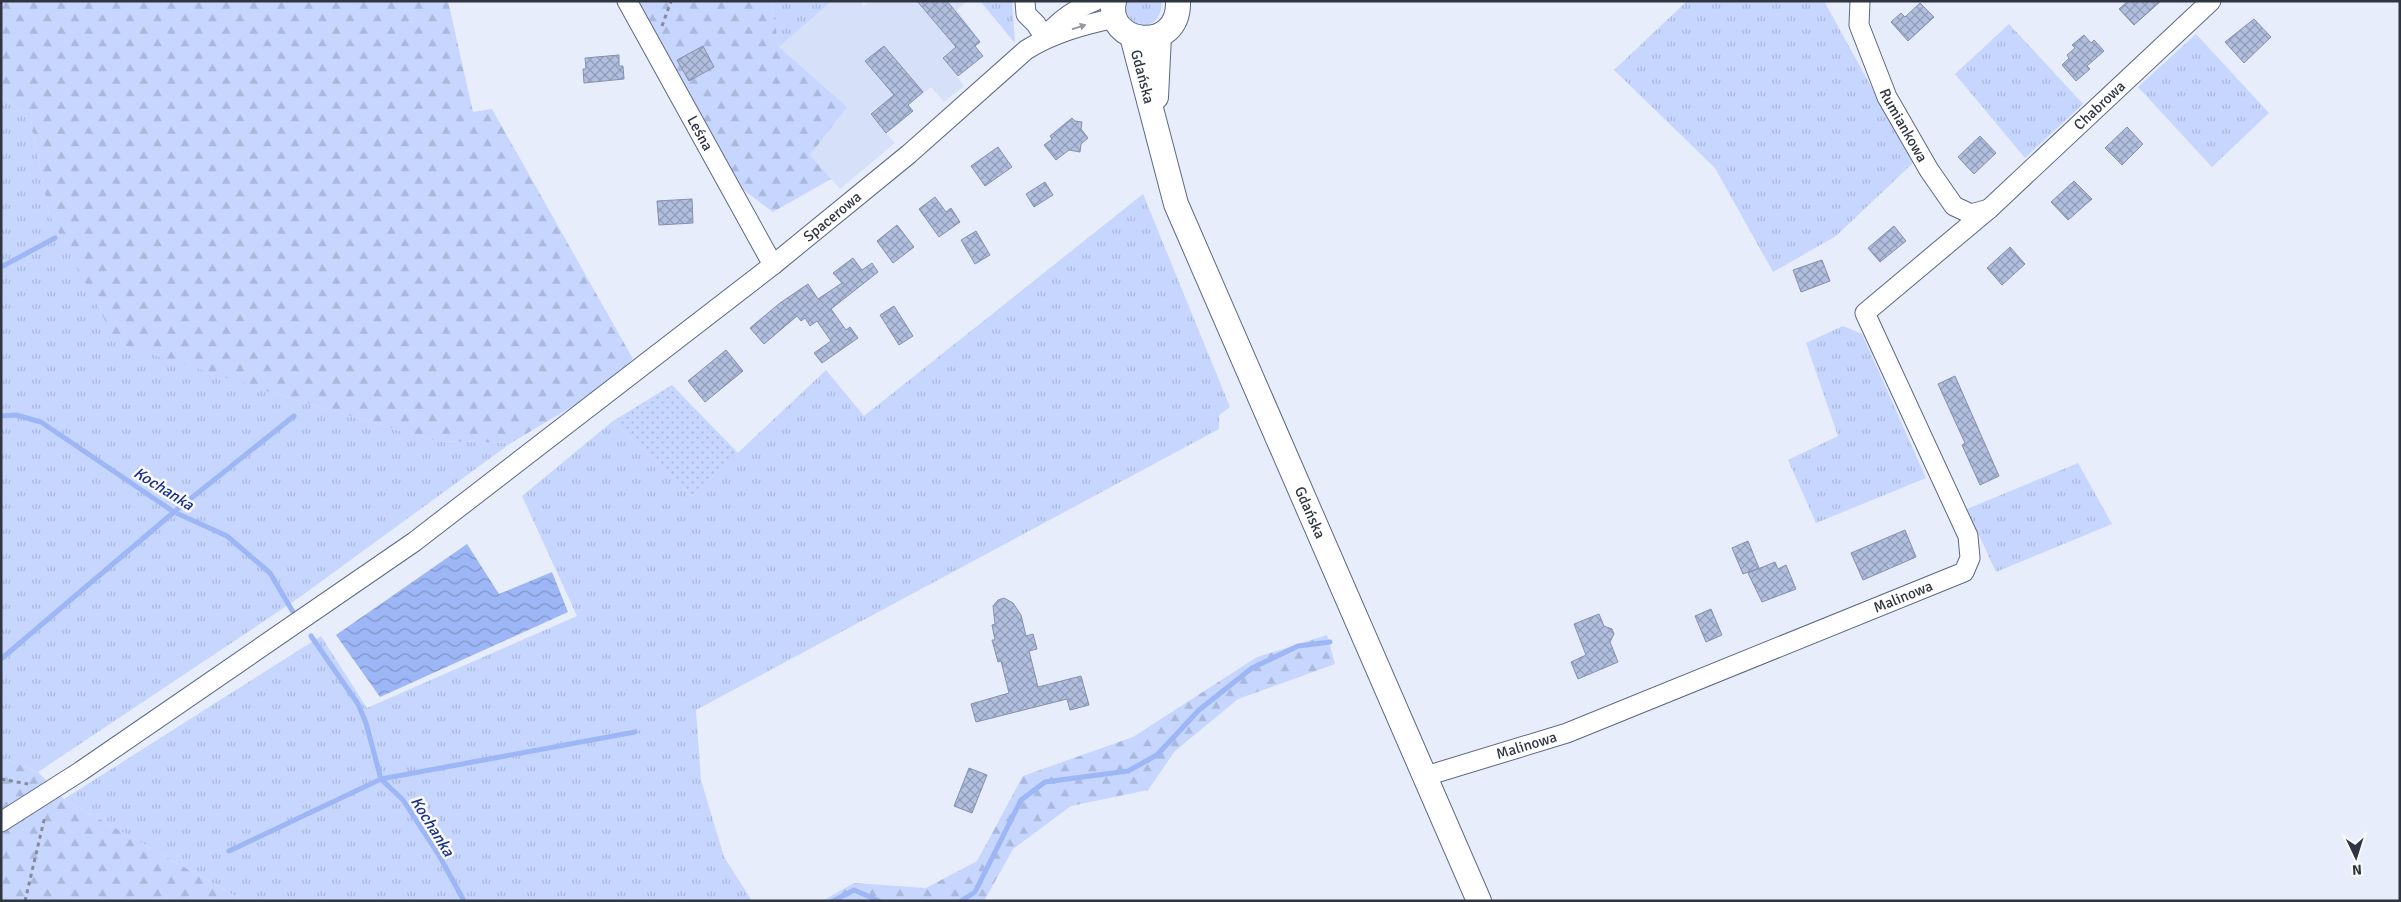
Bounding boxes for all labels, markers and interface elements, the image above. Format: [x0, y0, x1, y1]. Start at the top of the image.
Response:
one-way arrow [1072, 22, 1087, 30]
street label: Gdańska [1127, 48, 1158, 106]
street label: Chabrowa [2070, 77, 2129, 134]
street label: Rumiankowa [1876, 86, 1932, 165]
street label: Leśna [683, 112, 717, 154]
street label: Spacerowa [800, 188, 865, 246]
water label: Kochanka [130, 463, 198, 516]
street label: Gdańska [1291, 484, 1329, 541]
street label: Malinowa [1871, 577, 1935, 617]
street label: Malinowa [1494, 728, 1559, 763]
water label: Kochanka [406, 793, 459, 861]
north arrow [2331, 832, 2381, 882]
text: N [2351, 861, 2362, 878]

